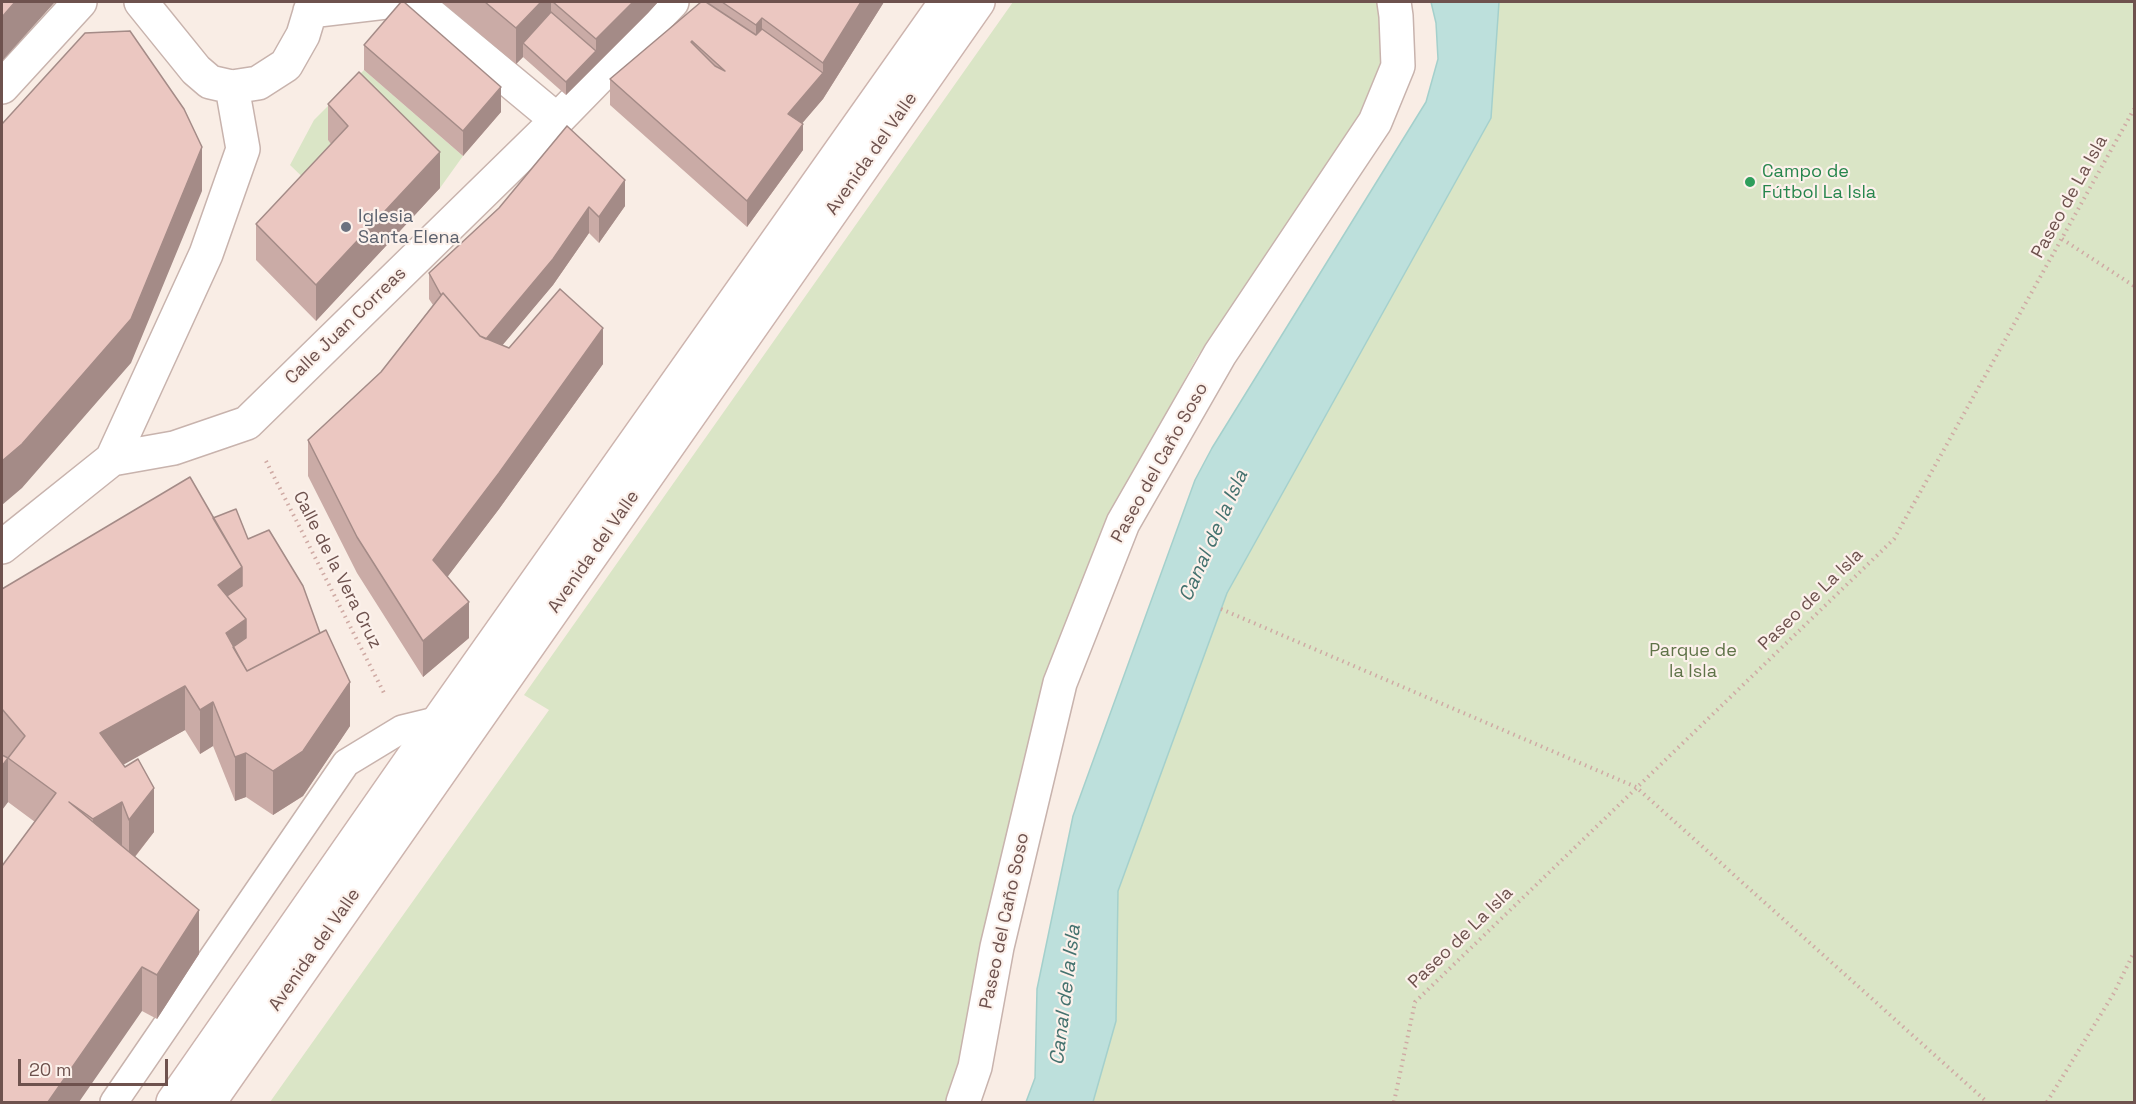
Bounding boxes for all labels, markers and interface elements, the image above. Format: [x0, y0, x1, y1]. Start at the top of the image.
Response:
street label: Avenida del Valle [822, 89, 922, 219]
street label: Paseo de La Isla [2027, 132, 2113, 262]
place label: Campo de Fútbol La Isla [1762, 161, 1876, 204]
marker: Campo de Fútbol La Isla [1743, 175, 1757, 189]
place label: Iglesia Santa Elena [358, 206, 460, 248]
marker: Iglesia Santa Elena [339, 220, 353, 234]
street label: Calle Juan Correas [281, 263, 411, 389]
street label: Paseo del Caño Soso [1107, 379, 1213, 547]
water label: Canal de la Isla [1174, 467, 1254, 605]
street label: Avenida del Valle [544, 487, 644, 617]
street label: Calle de la Vera Cruz [288, 488, 386, 652]
street label: Paseo de La Isla [1754, 545, 1868, 655]
park label: Parque de la Isla [1649, 640, 1737, 682]
street label: Paseo del Caño Soso [976, 831, 1034, 1011]
street label: Paseo de La Isla [1404, 883, 1518, 993]
street label: Avenida del Valle [265, 885, 365, 1015]
water label: Canal de la Isla [1045, 923, 1087, 1067]
scale bar [21, 1047, 171, 1085]
text: 20 m [29, 1058, 72, 1081]

